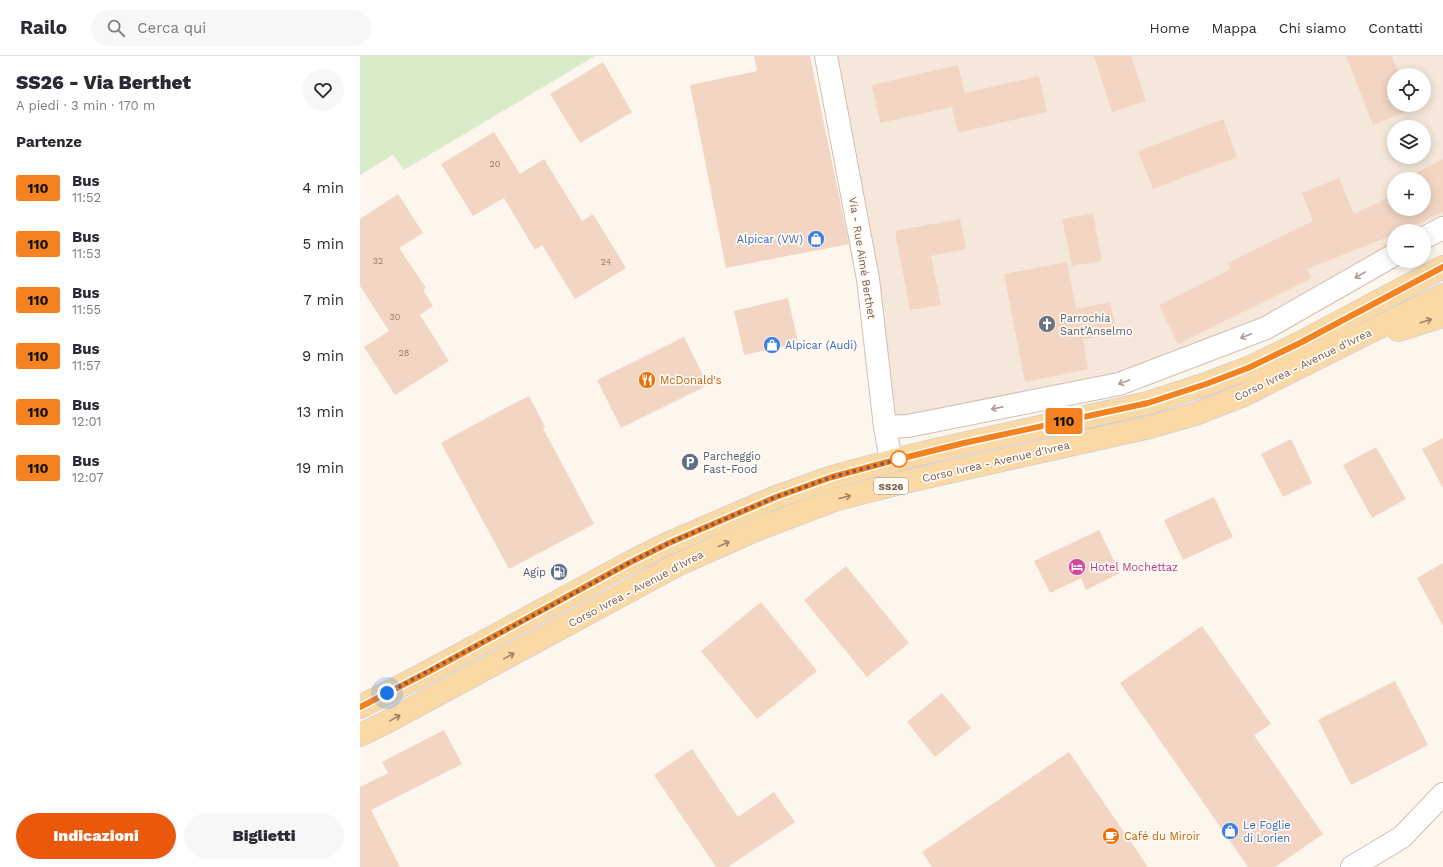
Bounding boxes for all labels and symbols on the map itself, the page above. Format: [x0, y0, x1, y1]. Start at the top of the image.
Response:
house number: 20 [490, 159, 501, 169]
street label: Via - Rue Aimé Berthet [846, 196, 878, 320]
shop icon: Alpicar (VW) [806, 229, 826, 249]
place label: Alpicar (VW) [737, 233, 803, 246]
house number: 32 [373, 256, 383, 266]
house number: 24 [601, 257, 612, 267]
one-way arrow [1354, 271, 1366, 279]
house number: 30 [390, 312, 401, 322]
place label: Parrochia Sant’Anselmo [1060, 312, 1133, 338]
church icon: Parrochia Sant’Anselmo [1037, 314, 1057, 334]
one-way arrow [1419, 317, 1432, 324]
street label: Corso Ivrea - Avenue d'Ivrea [1232, 326, 1374, 404]
one-way arrow [1240, 332, 1252, 340]
shop icon: Alpicar (Audi) [762, 335, 782, 355]
place label: Alpicar (Audi) [785, 339, 857, 352]
house number: 28 [399, 348, 409, 358]
restaurant icon: McDonald's [637, 370, 657, 390]
place label: McDonald's [660, 374, 722, 387]
one-way arrow [1118, 379, 1131, 386]
one-way arrow [991, 404, 1004, 412]
line badge: 110 [1041, 408, 1087, 434]
street label: Corso Ivrea - Avenue d'Ivrea [921, 439, 1071, 485]
place label: Parcheggio Fast-Food [703, 450, 761, 476]
unlabelled marker [890, 450, 908, 468]
parking icon: Parcheggio Fast-Food [680, 452, 700, 472]
road number: SS26 [874, 478, 908, 494]
one-way arrow [838, 493, 851, 500]
one-way arrow [717, 540, 729, 547]
street label: Corso Ivrea - Avenue d'Ivrea [566, 548, 706, 630]
hotel icon: Hotel Mochettaz [1067, 557, 1087, 577]
place label: Hotel Mochettaz [1090, 561, 1178, 574]
fuel station icon: Agip [549, 562, 569, 582]
place label: Agip [523, 566, 546, 579]
one-way arrow [503, 651, 515, 659]
your location [377, 683, 397, 703]
one-way arrow [389, 713, 401, 721]
place label: Le Foglie di Lorien [1243, 819, 1291, 845]
shop icon: Le Foglie di Lorien [1220, 821, 1240, 841]
cafe icon: Café du Miroir [1101, 826, 1121, 846]
place label: Café du Miroir [1124, 830, 1201, 843]

